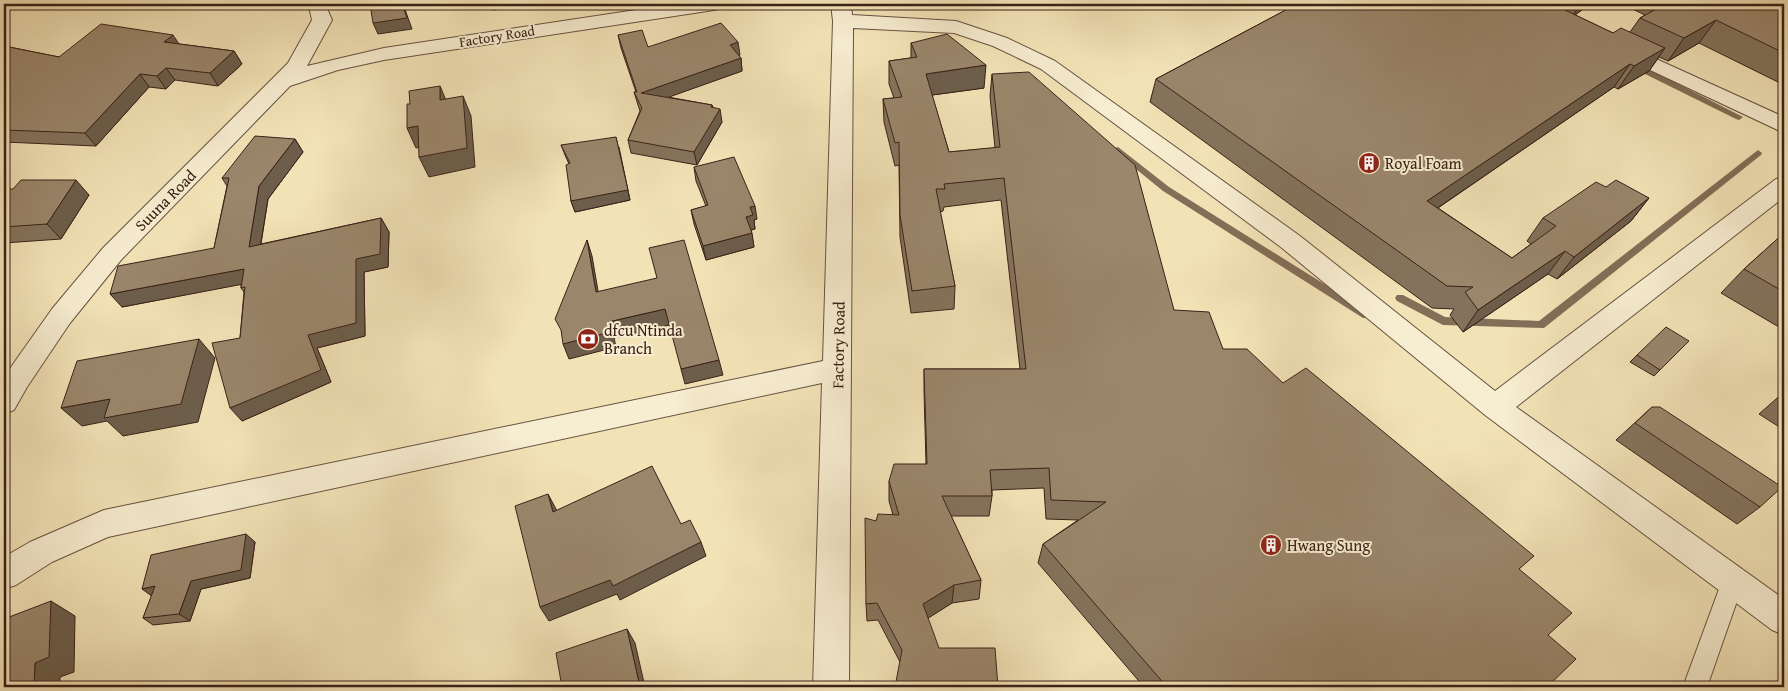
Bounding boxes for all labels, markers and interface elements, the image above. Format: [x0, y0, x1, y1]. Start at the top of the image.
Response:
street label: Factory Road [458, 20, 537, 52]
building icon: Royal Foam [1357, 151, 1381, 175]
place label: Royal Foam [1385, 151, 1462, 175]
street label: Suuna Road [129, 163, 202, 236]
street label: Factory Road [825, 301, 851, 389]
place label: dfcu Ntinda Branch [604, 318, 683, 360]
bank icon: dfcu Ntinda Branch [576, 327, 600, 351]
building icon: Hwang Sung [1259, 533, 1283, 557]
place label: Hwang Sung [1287, 533, 1370, 557]

